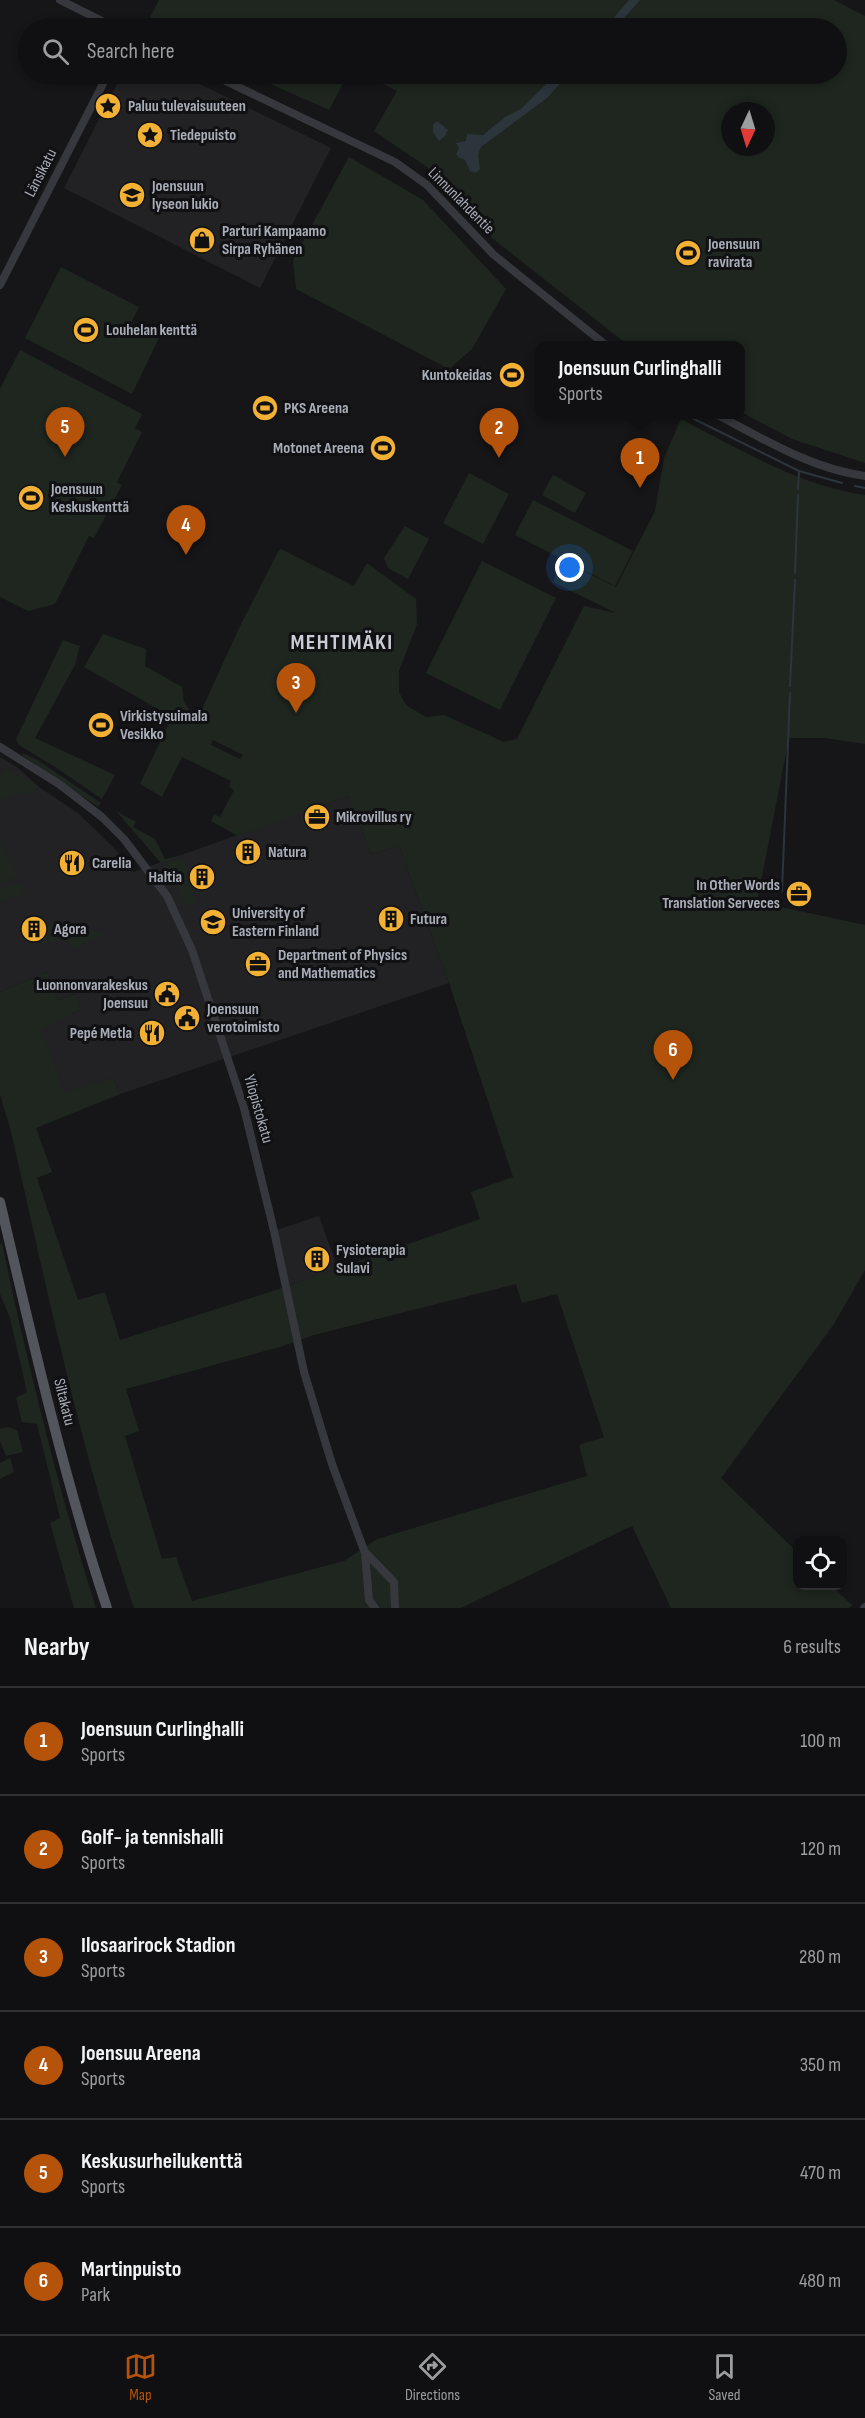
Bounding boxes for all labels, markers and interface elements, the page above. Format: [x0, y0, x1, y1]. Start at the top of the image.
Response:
search box [18, 18, 847, 84]
icon: search [39, 35, 72, 68]
text: Search here [87, 38, 174, 65]
place icon: Paluu tulevaisuuteen [93, 91, 123, 121]
place label: Paluu tulevaisuuteen [128, 97, 246, 116]
north arrow [721, 102, 775, 156]
place icon: Tiedepuisto [135, 120, 165, 150]
place label: Tiedepuisto [170, 126, 236, 145]
street label: Länsikatu [21, 146, 61, 200]
street label: Linnunlahdentie [424, 164, 498, 238]
place label: Joensuun lyseon lukio [151, 177, 219, 214]
school or university icon: Joensuun lyseon lukio [117, 180, 147, 210]
place label: Parturi Kampaamo Sirpa Ryhänen [222, 222, 326, 259]
shop icon: Parturi Kampaamo Sirpa Ryhänen [187, 225, 217, 255]
place label: Joensuun ravirata [707, 235, 760, 272]
sports icon: Joensuun ravirata [673, 238, 703, 268]
sports icon: Louhelan kenttä [71, 315, 101, 345]
place label: Louhelan kenttä [106, 321, 197, 340]
popup [535, 341, 745, 419]
text: Joensuun Curlinghalli [559, 355, 721, 382]
sports icon: Kuntokeidas [497, 360, 527, 390]
place label: Kuntokeidas [422, 366, 492, 385]
text: Sports [559, 382, 603, 406]
sports icon: PKS Areena [250, 393, 280, 423]
place label: PKS Areena [284, 399, 349, 418]
pin: 5 [46, 408, 84, 457]
pin: 2 [480, 408, 518, 458]
sports icon: Motonet Areena [368, 433, 398, 463]
pin: 1 [620, 438, 660, 488]
place label: Motonet Areena [273, 439, 364, 458]
place label: Joensuun Keskuskenttä [50, 480, 129, 517]
sports icon: Joensuun Keskuskenttä [16, 483, 46, 513]
pin: 4 [166, 506, 206, 555]
your location [555, 553, 584, 582]
district label: MEHTIMÄKI [290, 629, 394, 656]
pin: 3 [276, 664, 316, 713]
place label: Virkistysuimala Vesikko [120, 707, 208, 744]
sports icon: Virkistysuimala Vesikko [86, 710, 116, 740]
office icon: Mikrovillus ry [302, 802, 332, 832]
place label: Mikrovillus ry [336, 808, 412, 827]
building icon: Natura [233, 837, 263, 867]
place label: Natura [268, 843, 307, 862]
restaurant icon: Carelia [57, 848, 87, 878]
place label: Carelia [92, 854, 131, 873]
building icon: Haltia [187, 862, 217, 892]
place label: Haltia [149, 868, 182, 887]
place label: In Other Words Translation Serveces [662, 876, 780, 913]
office icon: In Other Words Translation Serveces [784, 879, 814, 909]
place label: University of Eastern Finland [232, 904, 319, 941]
building icon: Futura [376, 904, 406, 934]
school or university icon: University of Eastern Finland [198, 907, 228, 937]
place label: Futura [410, 910, 447, 929]
building icon: Agora [19, 914, 49, 944]
place label: Agora [53, 920, 87, 939]
place label: Department of Physics and Mathematics [278, 946, 407, 983]
office icon: Department of Physics and Mathematics [243, 949, 273, 979]
place label: Luonnonvarakeskus Joensuu [36, 976, 148, 1013]
public building icon: Luonnonvarakeskus Joensuu [152, 979, 182, 1009]
place label: Joensuun verotoimisto [206, 1000, 280, 1037]
public building icon: Joensuun verotoimisto [172, 1003, 202, 1033]
restaurant icon: Pepé Metla [137, 1018, 167, 1048]
place label: Pepé Metla [70, 1024, 132, 1043]
pin: 6 [654, 1030, 692, 1080]
street label: Yliopistokatu [239, 1073, 277, 1145]
place label: Fysioterapia Sulavi [336, 1241, 405, 1278]
building icon: Fysioterapia Sulavi [302, 1244, 332, 1274]
street label: Siltakatu [49, 1377, 79, 1427]
map controls [793, 1536, 847, 1590]
button: locate [793, 1536, 847, 1590]
text: Nearby [24, 1632, 90, 1663]
text: 6 results [783, 1635, 841, 1659]
text: Joensuun Curlinghalli [81, 1716, 244, 1743]
text: 1 [40, 1729, 47, 1753]
text: 100 m [800, 1729, 841, 1753]
text: Sports [81, 1743, 125, 1767]
text: Golf- ja tennishalli [81, 1824, 224, 1851]
text: 2 [39, 1837, 48, 1861]
text: 120 m [801, 1837, 841, 1861]
text: Sports [81, 1851, 125, 1875]
text: Ilosaarirock Stadion [81, 1932, 235, 1959]
text: 3 [39, 1945, 48, 1969]
text: 280 m [799, 1945, 841, 1969]
text: Sports [81, 1959, 125, 1983]
text: Joensuu Areena [81, 2040, 201, 2067]
text: 4 [39, 2053, 48, 2077]
text: 350 m [800, 2053, 841, 2077]
text: Sports [81, 2067, 125, 2091]
text: Keskusurheilukenttä [81, 2148, 242, 2175]
text: 5 [39, 2161, 48, 2185]
text: 470 m [800, 2161, 841, 2185]
text: Sports [81, 2175, 125, 2199]
text: Martinpuisto [81, 2256, 181, 2283]
text: 6 [39, 2269, 48, 2293]
text: 480 m [799, 2269, 841, 2293]
text: Park [81, 2283, 110, 2307]
tab: Map [124, 2350, 157, 2405]
tab: Directions [405, 2350, 460, 2405]
tab: Saved [708, 2350, 741, 2405]

